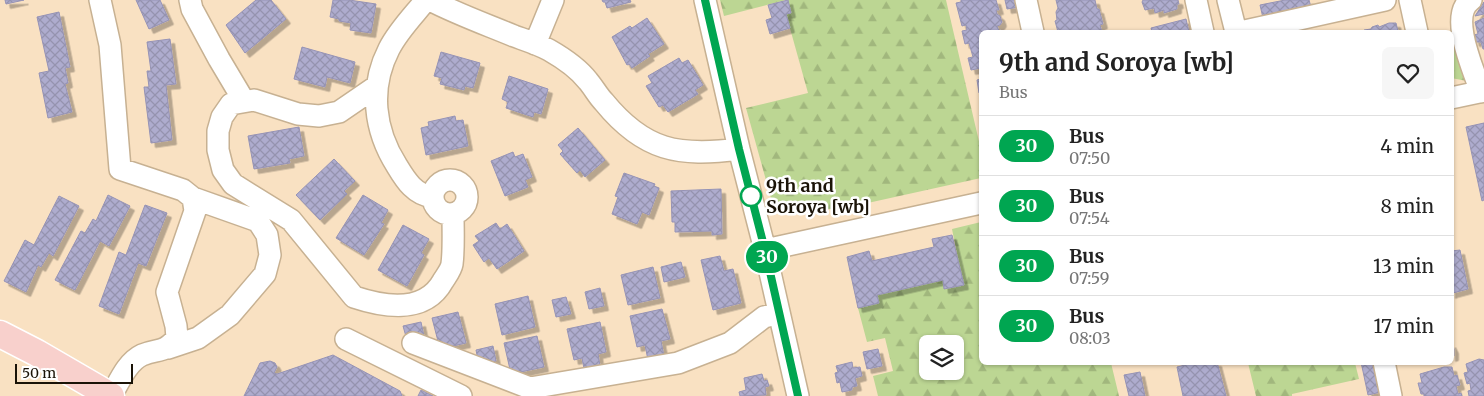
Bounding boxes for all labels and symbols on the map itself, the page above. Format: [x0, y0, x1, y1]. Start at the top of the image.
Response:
place label: 9th and Soroya [wb] [766, 174, 870, 218]
marker: 9th and Soroya [wb] [740, 185, 762, 207]
line badge: 30 [744, 241, 790, 273]
scale bar [15, 361, 132, 384]

